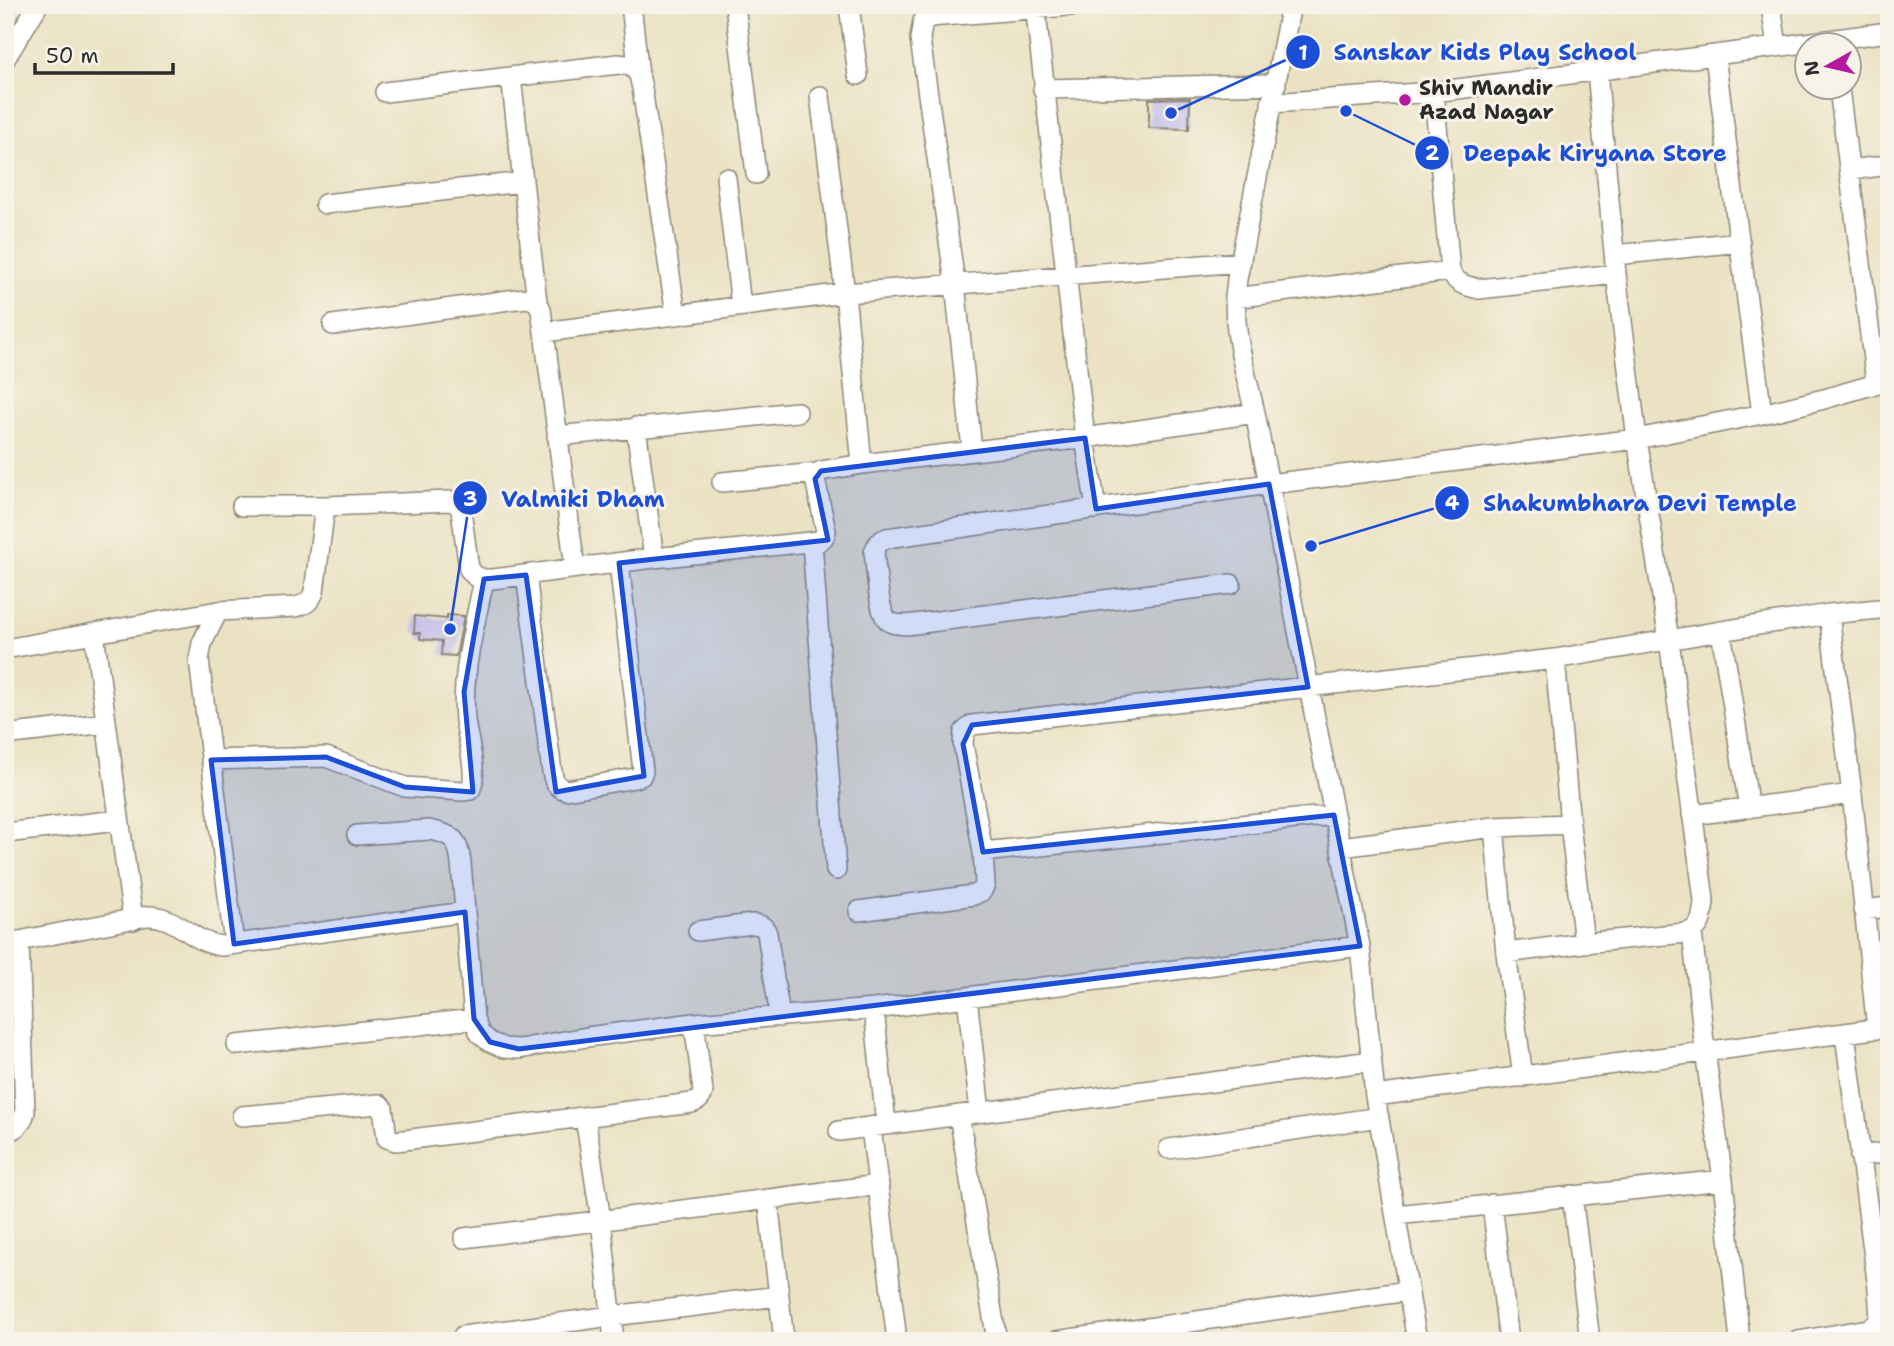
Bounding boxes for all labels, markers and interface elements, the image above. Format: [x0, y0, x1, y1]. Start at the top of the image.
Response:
callout: Sanskar Kids Play School [1285, 30, 1651, 74]
scale bar [35, 32, 173, 76]
north arrow [1792, 32, 1862, 102]
text: Sanskar Kids Play School [1334, 37, 1636, 67]
text: 1 [1298, 39, 1308, 67]
text: 50 m [46, 42, 99, 70]
text: N [1798, 59, 1825, 77]
place label: Shiv Mandir Azad Nagar [1419, 74, 1554, 126]
marker: Shiv Mandir Azad Nagar [1397, 92, 1413, 108]
callout: Deepak Kiryana Store [1415, 131, 1741, 175]
text: Deepak Kiryana Store [1463, 138, 1727, 168]
text: 2 [1425, 139, 1440, 167]
callout: Valmiki Dham [452, 476, 679, 520]
callout: Shakumbhara Devi Temple [1435, 481, 1811, 525]
text: Valmiki Dham [501, 484, 665, 514]
text: 3 [463, 485, 477, 513]
text: Shakumbhara Devi Temple [1483, 488, 1797, 518]
text: 4 [1445, 489, 1460, 517]

